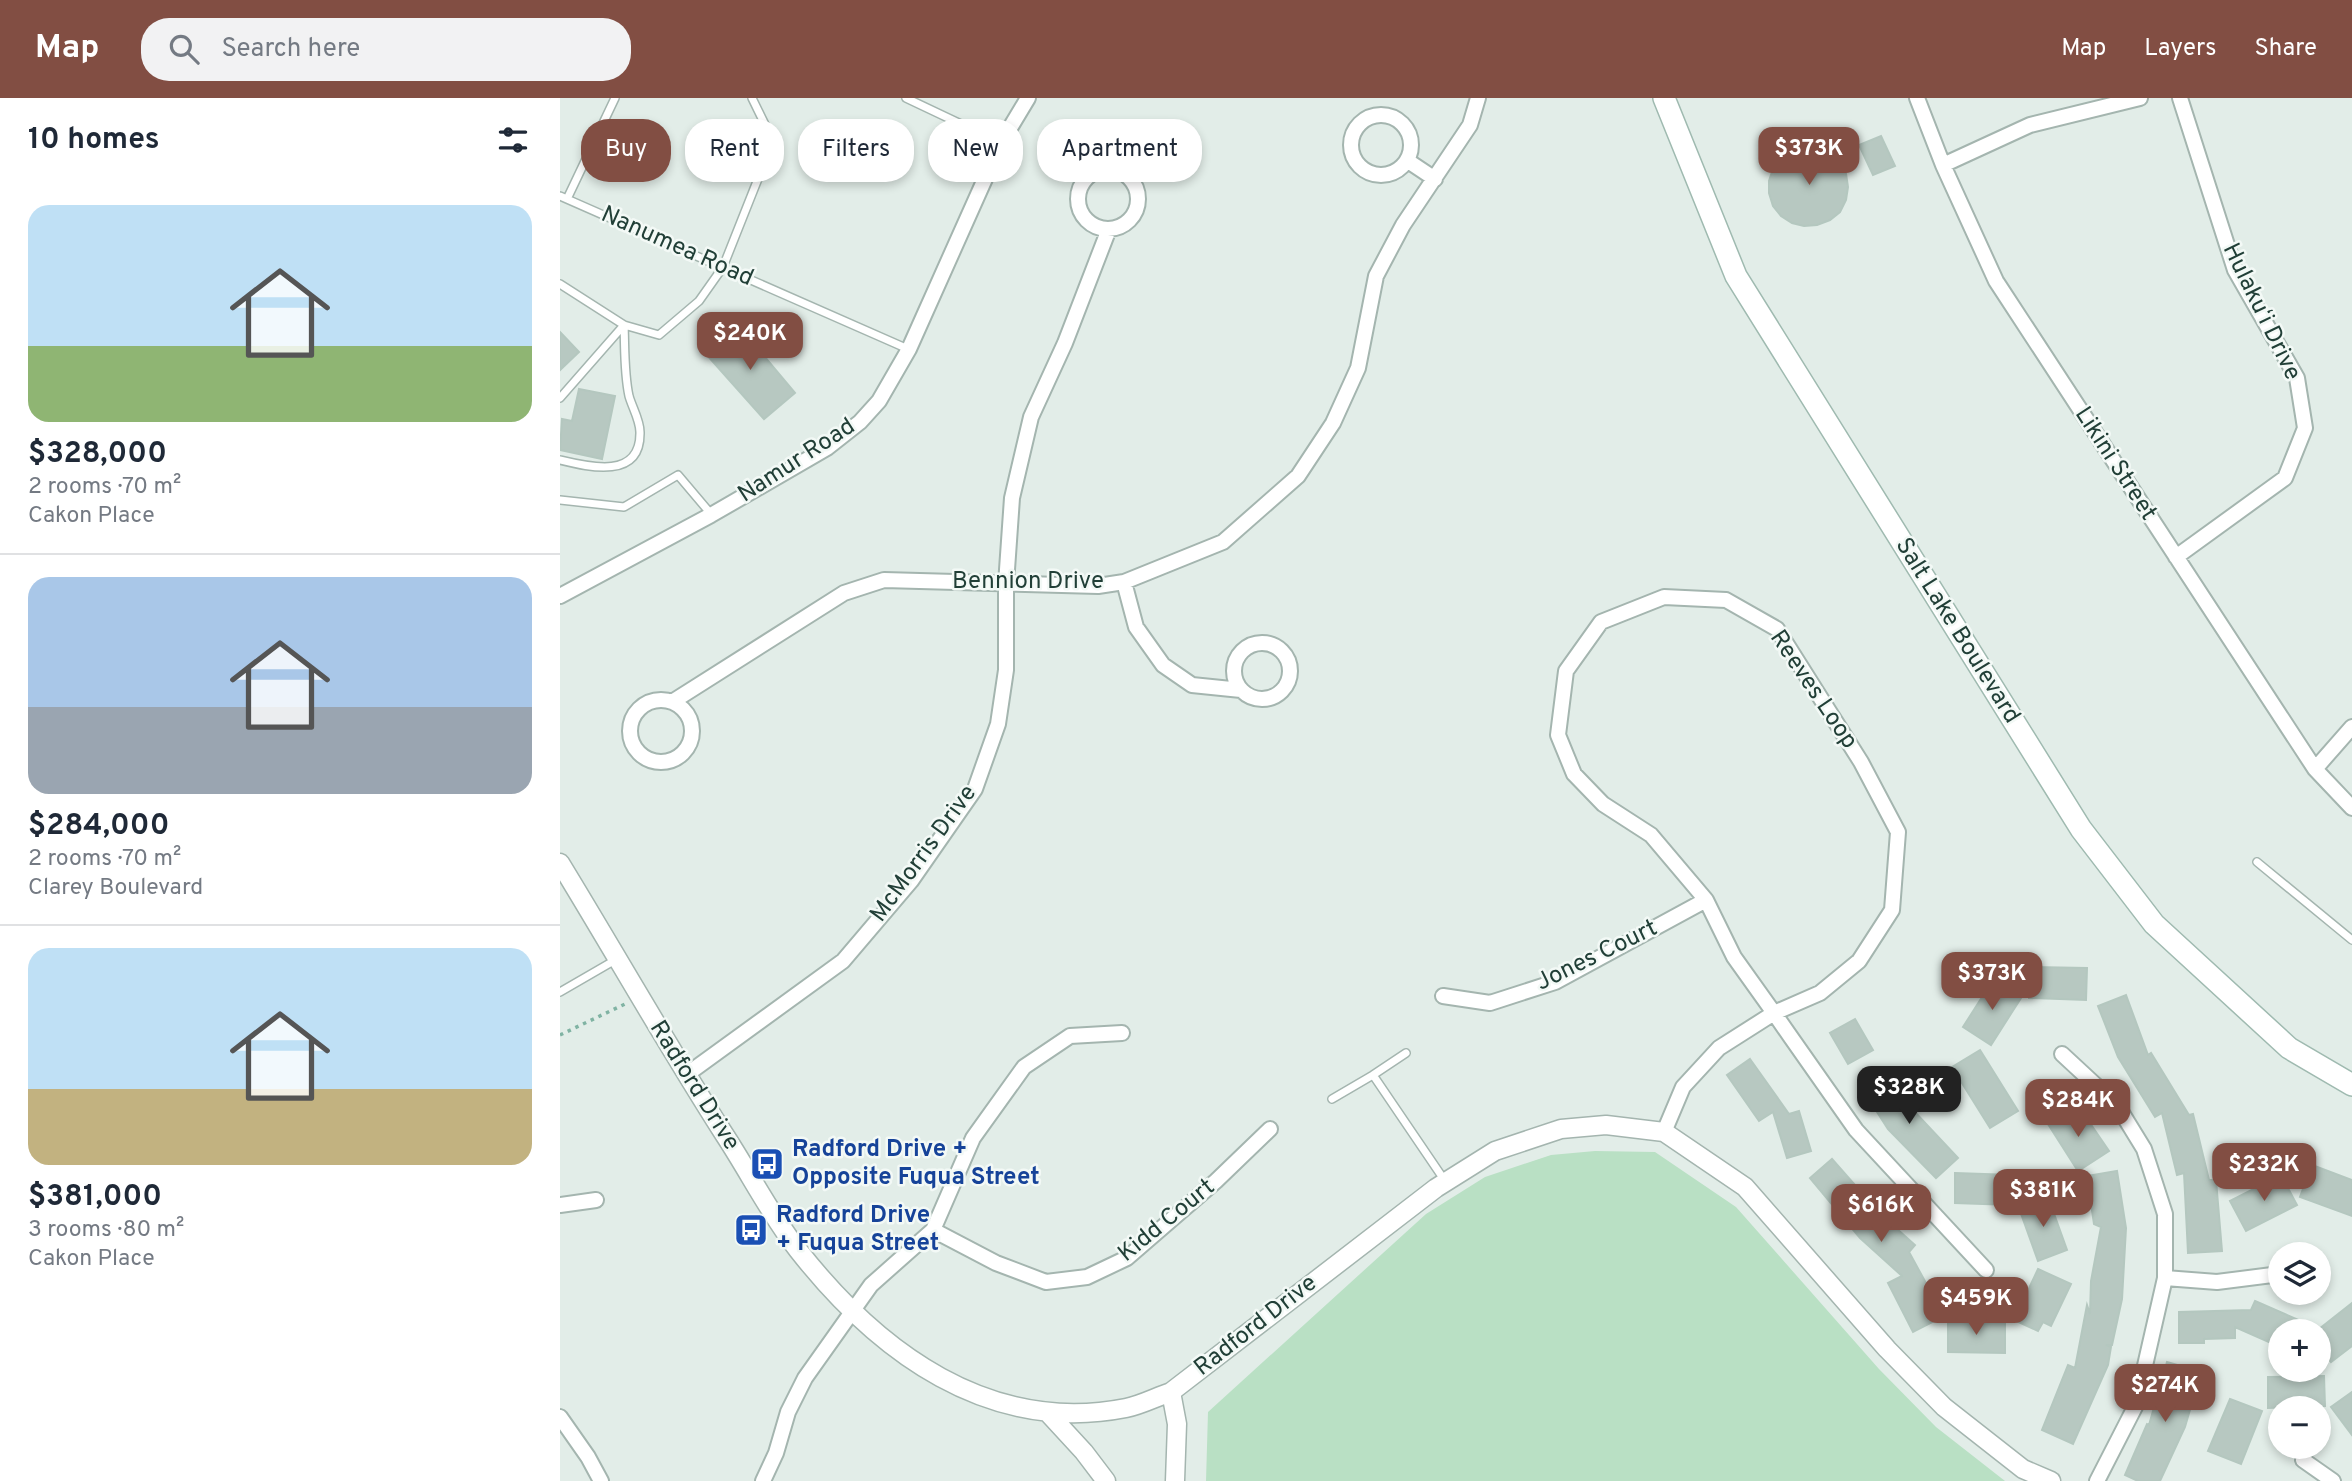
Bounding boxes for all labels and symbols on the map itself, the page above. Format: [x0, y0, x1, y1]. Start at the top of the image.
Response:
pin: $373K [1760, 127, 1858, 187]
street label: Nanumea Road [596, 200, 758, 294]
street label: Hulakuʻi Drive [2215, 238, 2307, 386]
pin: $240K [701, 313, 799, 372]
street label: Likini Street [2067, 401, 2163, 527]
street label: Namur Road [733, 412, 861, 510]
street label: Salt Lake Boulevard [1888, 533, 2026, 729]
street label: Bennion Drive [952, 567, 1104, 597]
street label: Reeves Loop [1762, 625, 1864, 755]
street label: McMorris Drive [864, 780, 984, 928]
street label: Jones Court [1531, 914, 1663, 998]
pin: $373K [1943, 953, 2041, 1012]
street label: Radford Drive [642, 1015, 746, 1157]
pin: $328K [1860, 1066, 1958, 1126]
pin: $284K [2029, 1080, 2127, 1139]
place label: Radford Drive + Opposite Fuqua Street [792, 1135, 1040, 1193]
pin: $232K [2215, 1144, 2313, 1203]
bus stop icon: Radford Drive + Opposite Fuqua Street [748, 1145, 786, 1183]
pin: $381K [1994, 1170, 2092, 1229]
street label: Kidd Court [1112, 1173, 1222, 1269]
pin: $616K [1832, 1184, 1930, 1244]
place label: Radford Drive + Fuqua Street [776, 1201, 939, 1259]
bus stop icon: Radford Drive + Fuqua Street [732, 1211, 770, 1249]
street label: Radford Drive [1189, 1269, 1323, 1383]
pin: $459K [1927, 1278, 2025, 1337]
pin: $274K [2116, 1364, 2214, 1424]

